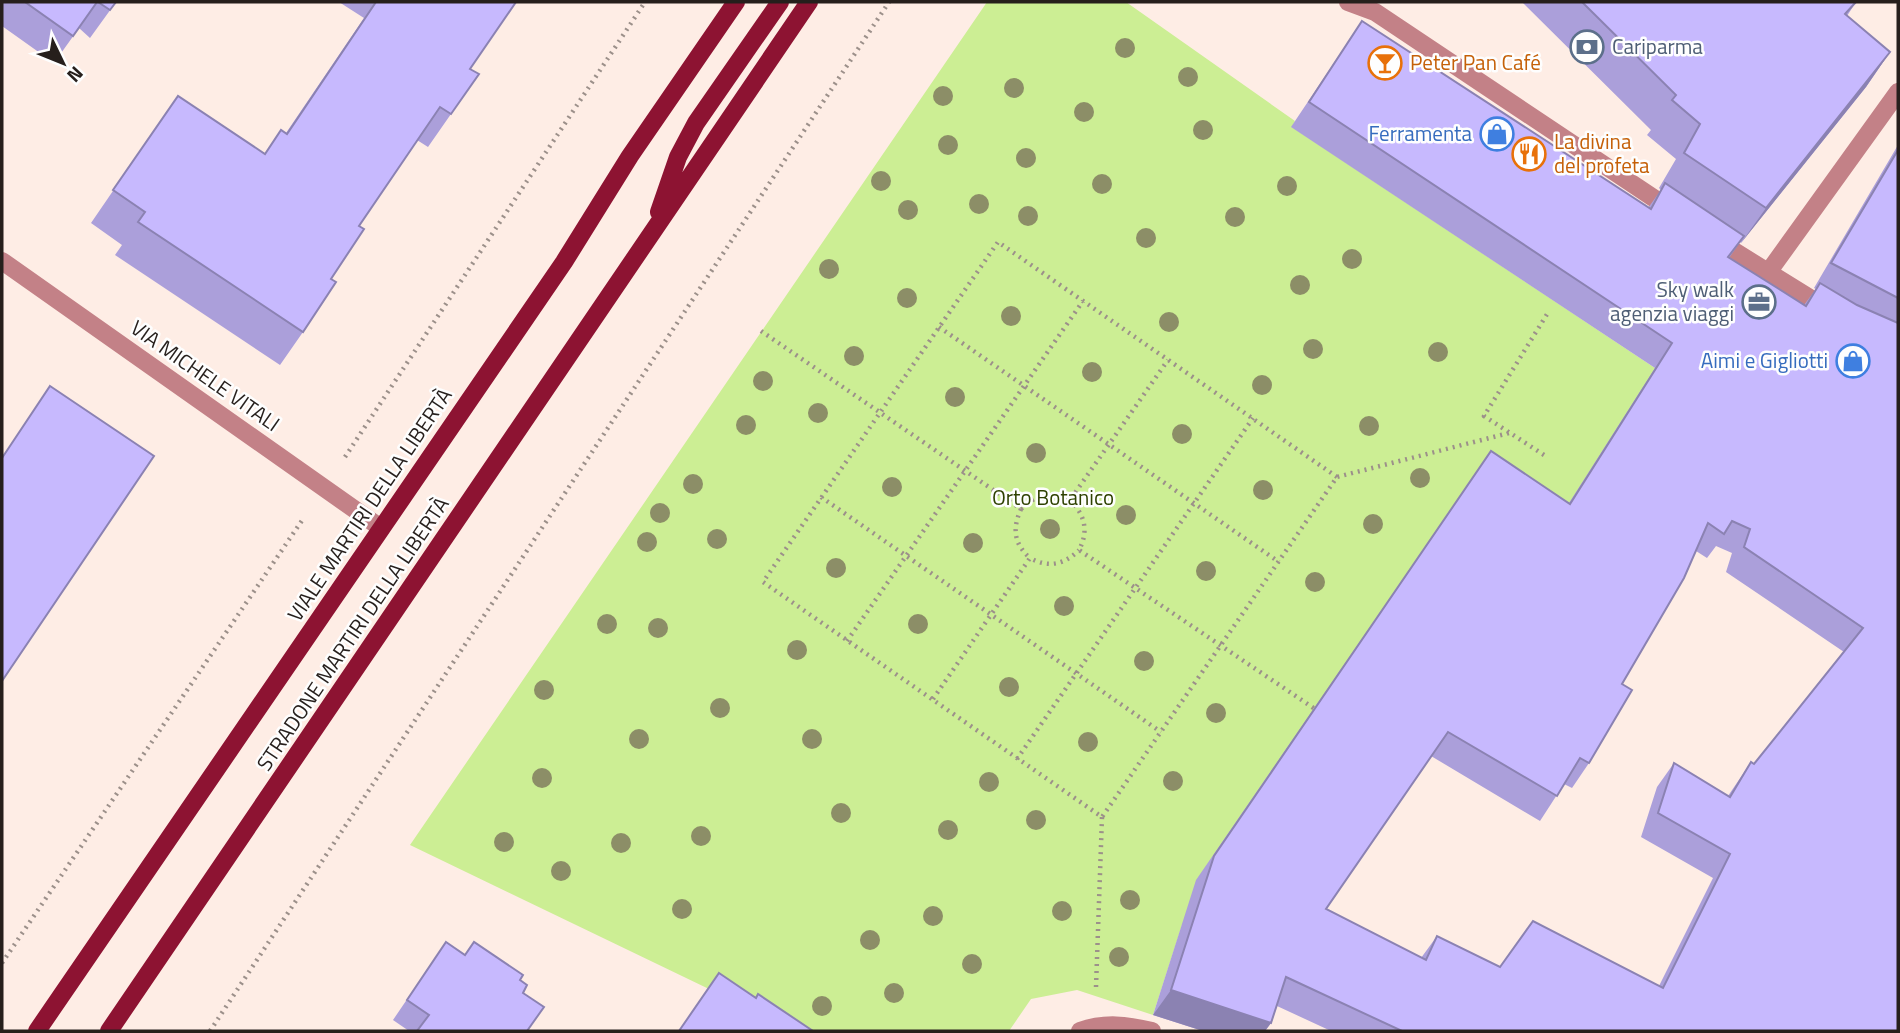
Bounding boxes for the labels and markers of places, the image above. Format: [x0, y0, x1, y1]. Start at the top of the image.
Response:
bank icon: Cariparma [1568, 28, 1606, 66]
place label: Cariparma [1612, 30, 1703, 62]
bar icon: Peter Pan Café [1366, 44, 1404, 82]
place label: Peter Pan Café [1410, 46, 1541, 78]
shop icon: Ferramenta [1478, 115, 1516, 153]
place label: Ferramenta [1368, 117, 1472, 149]
place label: La divina del profeta [1554, 125, 1650, 181]
restaurant icon: La divina del profeta [1510, 135, 1548, 173]
place label: Sky walk agenzia viaggi [1610, 273, 1734, 329]
office icon: Sky walk agenzia viaggi [1740, 283, 1778, 321]
shop icon: Aimi e Gigliotti [1834, 342, 1872, 380]
place label: Aimi e Gigliotti [1701, 344, 1828, 376]

